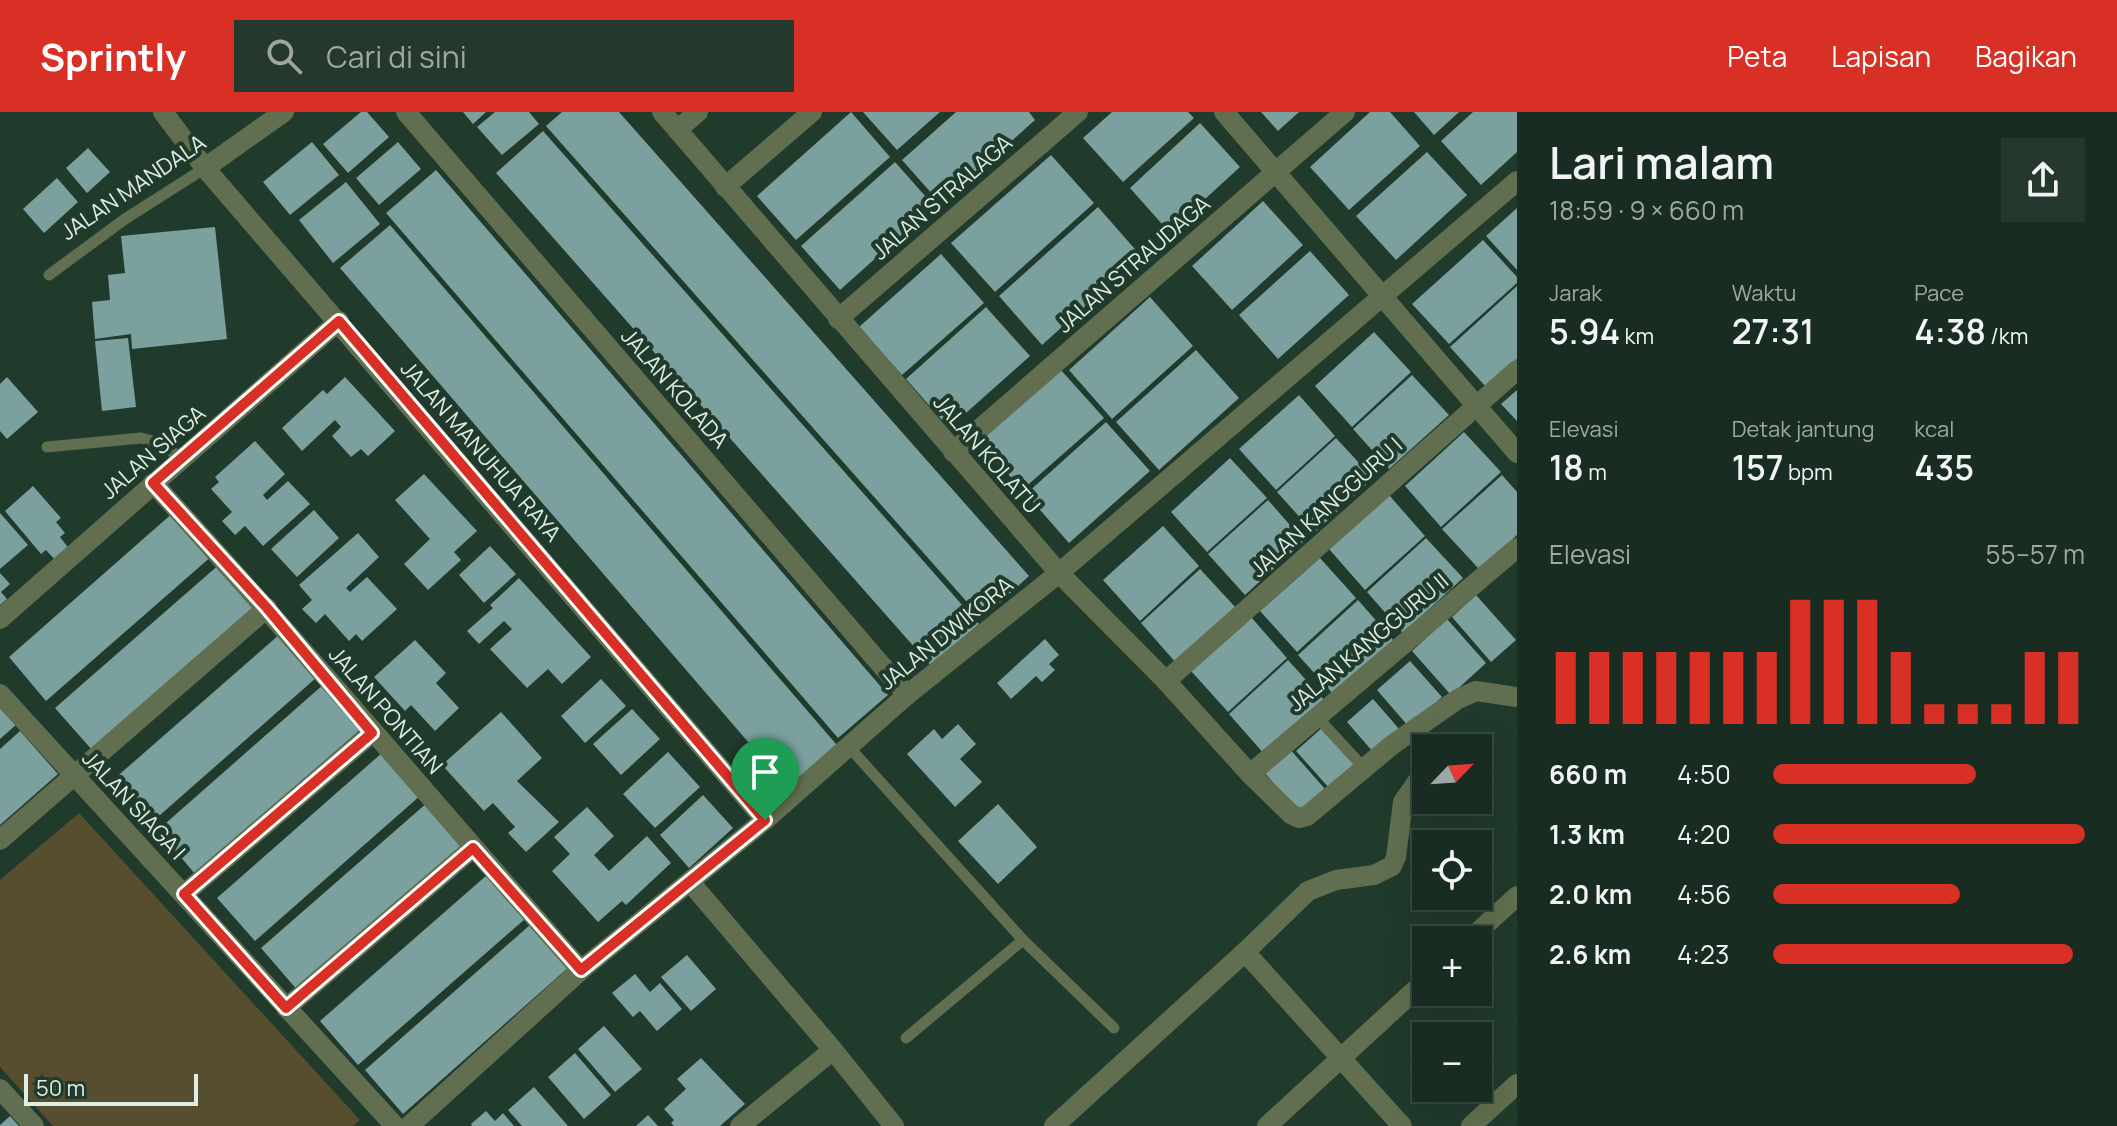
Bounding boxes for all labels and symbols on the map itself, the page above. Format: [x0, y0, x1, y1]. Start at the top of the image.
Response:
street label: JALAN MANDALA [54, 127, 212, 247]
street label: JALAN STRALAGA [866, 128, 1019, 266]
street label: JALAN STRAUDAGA [1050, 189, 1216, 339]
street label: JALAN KOLADA [614, 322, 736, 454]
street label: JALAN MANUHUA RAYA [394, 354, 568, 548]
street label: JALAN KOLATU [927, 388, 1047, 520]
street label: JALAN SIAGA [94, 398, 212, 506]
street label: JALAN KANGGURU I [1243, 430, 1409, 584]
street label: JALAN KANGGURU II [1281, 566, 1455, 718]
street label: JALAN DWIKORA [873, 570, 1019, 696]
street label: JALAN PONTIAN [322, 640, 450, 780]
north arrow [1412, 734, 1492, 814]
pin [731, 738, 799, 820]
street label: JALAN SIAGA I [76, 744, 192, 866]
scale bar [24, 1070, 198, 1106]

